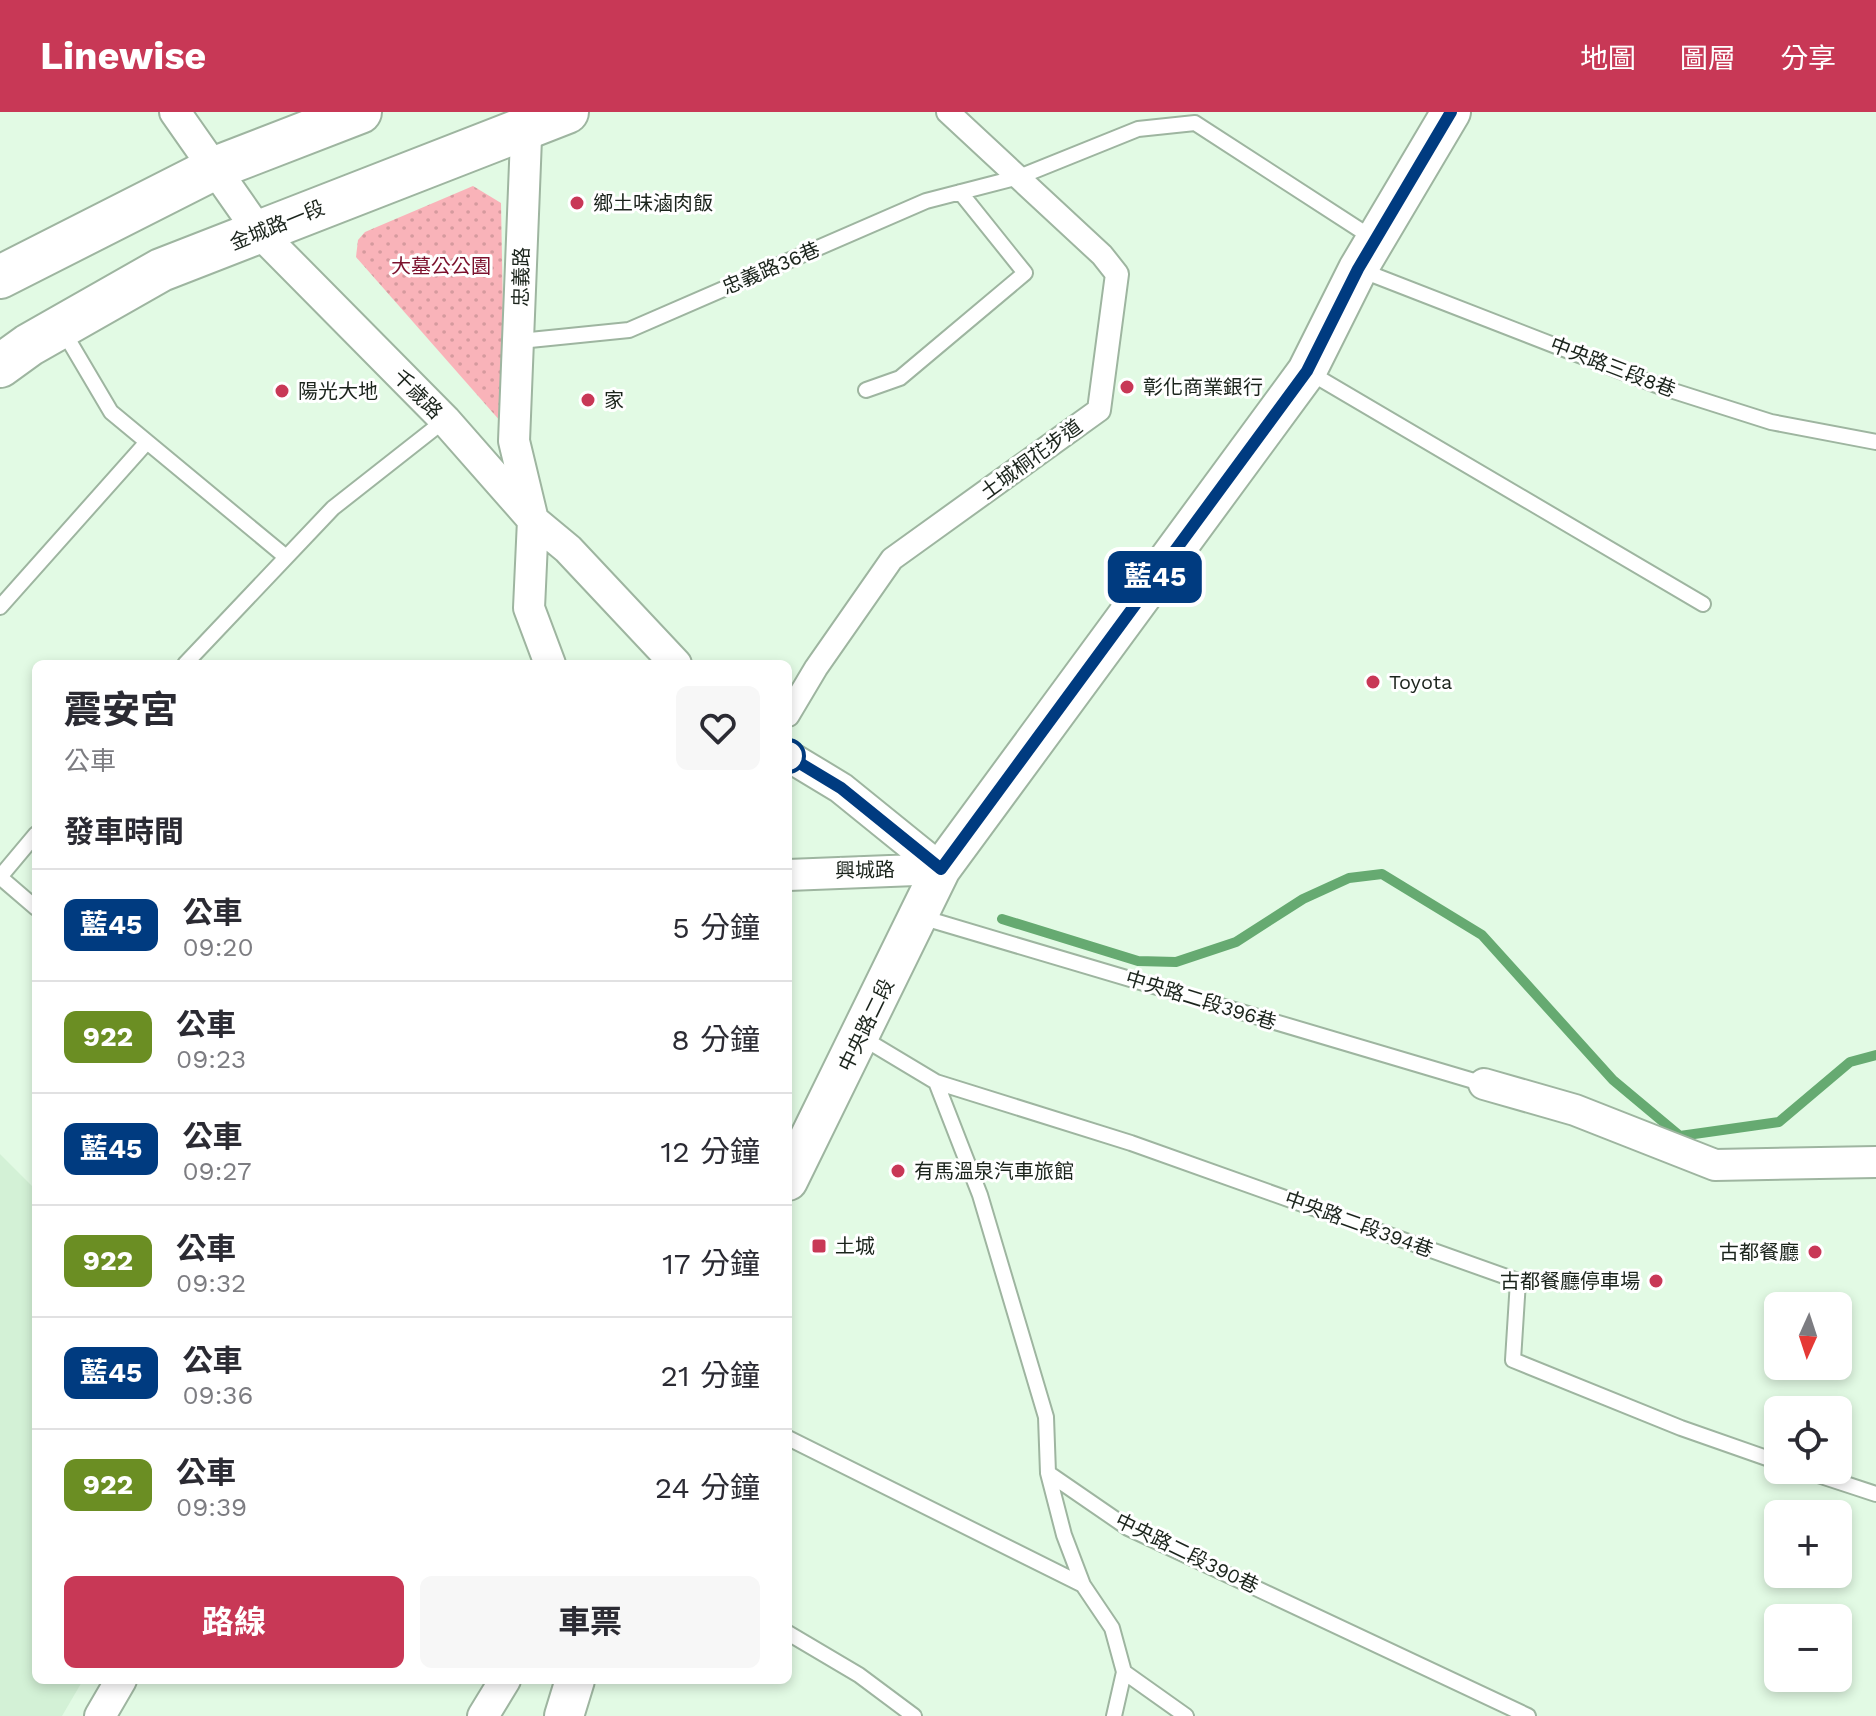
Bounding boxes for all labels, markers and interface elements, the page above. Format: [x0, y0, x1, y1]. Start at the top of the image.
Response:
text: Linewise [40, 34, 206, 78]
text: 地圖 [1580, 42, 1636, 75]
text: 圖層 [1680, 42, 1736, 75]
text: 分享 [1780, 42, 1836, 75]
place label: 鄉土味滷肉飯 [593, 191, 713, 215]
marker: 鄉土味滷肉飯 [568, 194, 586, 212]
street label: 金城路一段 [226, 195, 328, 255]
street label: 忠義路36巷 [719, 237, 823, 299]
street label: 忠義路 [508, 247, 534, 307]
park label: 大墓公公園 [391, 254, 491, 278]
street label: 中央路三段8巷 [1547, 332, 1679, 402]
street label: 千歲路 [388, 364, 448, 424]
place label: 彰化商業銀行 [1143, 375, 1263, 399]
marker: 彰化商業銀行 [1118, 378, 1136, 396]
place label: 陽光大地 [298, 379, 378, 403]
marker: 陽光大地 [273, 382, 291, 400]
place label: 家 [604, 388, 624, 412]
marker: 家 [579, 391, 597, 409]
street label: 土城桐花步道 [975, 414, 1087, 504]
line badge: 藍45 [1109, 551, 1201, 603]
text: 藍45 [1124, 560, 1186, 593]
place label: Toyota [1389, 670, 1452, 694]
marker: Toyota [1364, 673, 1382, 691]
button: heart [676, 686, 760, 770]
text: 震安宮 [64, 688, 178, 732]
unlabelled marker [771, 739, 805, 773]
text: 公車 [64, 746, 116, 776]
text: 發車時間 [64, 814, 184, 849]
street label: 興城路 [835, 857, 895, 883]
text: 公車 [182, 895, 242, 930]
text: 藍45 [80, 908, 142, 941]
text: 5 分鐘 [672, 910, 760, 945]
text: 09:20 [182, 932, 254, 962]
street label: 中央路二段396巷 [1123, 966, 1279, 1034]
street label: 中央路二段 [833, 975, 899, 1075]
text: 公車 [176, 1007, 236, 1042]
text: 922 [83, 1020, 133, 1053]
text: 8 分鐘 [671, 1022, 760, 1057]
text: 09:23 [176, 1044, 246, 1074]
text: 公車 [182, 1119, 242, 1154]
text: 藍45 [80, 1132, 142, 1165]
text: 12 分鐘 [661, 1134, 760, 1169]
text: 09:27 [182, 1156, 252, 1186]
place label: 有馬溫泉汽車旅館 [914, 1159, 1074, 1183]
marker: 有馬溫泉汽車旅館 [889, 1162, 907, 1180]
street label: 中央路二段394巷 [1281, 1186, 1437, 1262]
text: 公車 [176, 1231, 236, 1266]
place label: 土城 [835, 1234, 875, 1258]
marker: 土城 [810, 1237, 828, 1255]
place label: 古都餐廳 [1719, 1240, 1799, 1264]
marker: 古都餐廳 [1806, 1243, 1824, 1261]
text: 922 [83, 1244, 133, 1277]
text: 17 分鐘 [662, 1246, 760, 1281]
text: 09:32 [176, 1268, 246, 1298]
place label: 古都餐廳停車場 [1500, 1269, 1640, 1293]
marker: 古都餐廳停車場 [1647, 1272, 1665, 1290]
north arrow [1764, 1292, 1852, 1380]
map controls [1764, 1292, 1852, 1692]
text: 公車 [182, 1343, 242, 1378]
text: 藍45 [80, 1356, 142, 1389]
text: 21 分鐘 [661, 1358, 760, 1393]
text: 09:36 [182, 1380, 253, 1410]
button: locate [1764, 1396, 1852, 1484]
text: 公車 [176, 1455, 236, 1490]
text: 922 [83, 1468, 133, 1501]
text: 24 分鐘 [655, 1470, 760, 1505]
text: 09:39 [176, 1492, 247, 1522]
button: + [1764, 1500, 1852, 1588]
street label: 中央路二段390巷 [1111, 1508, 1263, 1598]
button: 路線 [64, 1576, 404, 1668]
button: 車票 [420, 1576, 760, 1668]
button: − [1764, 1604, 1852, 1692]

